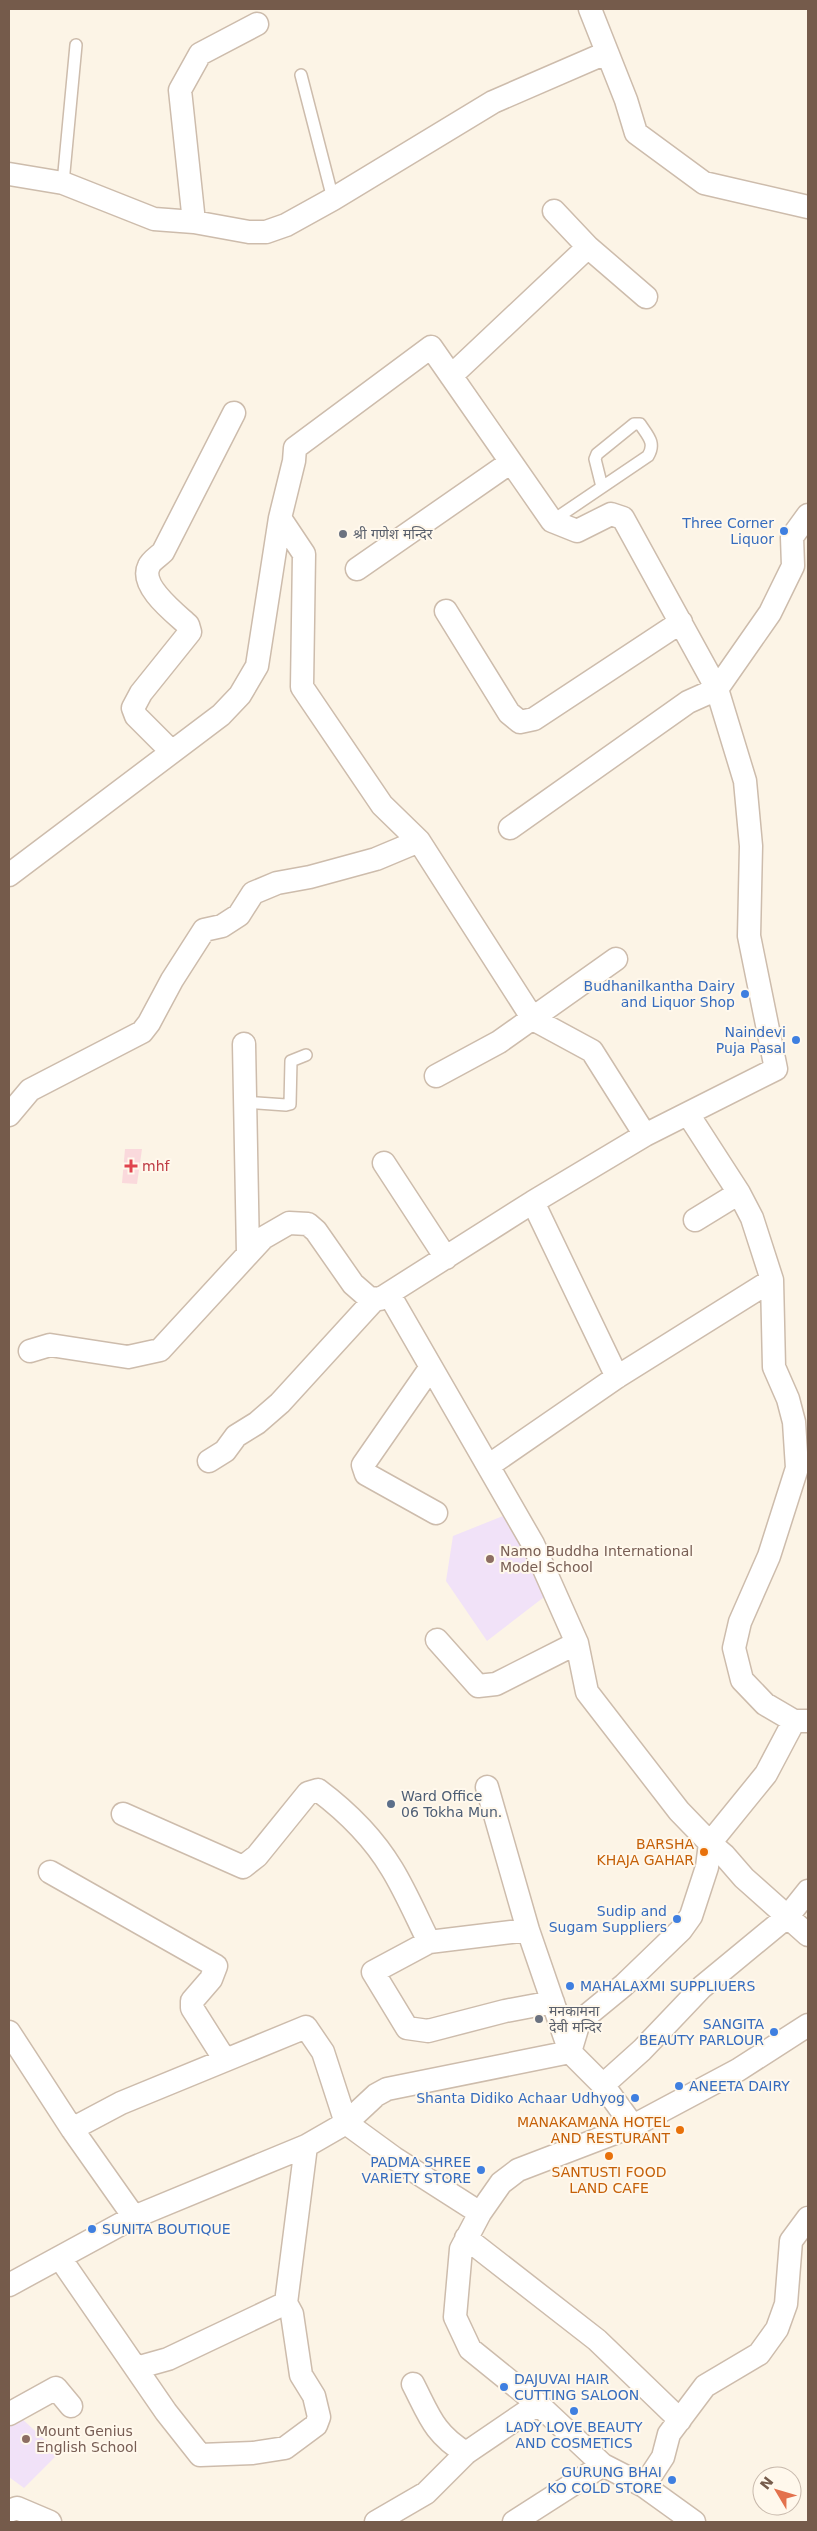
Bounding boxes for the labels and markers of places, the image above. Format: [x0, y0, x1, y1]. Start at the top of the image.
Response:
place label: Three Corner Liquor [681, 515, 774, 547]
place label: श्री गणेश मन्दिर [353, 525, 433, 542]
marker: Three Corner Liquor [778, 525, 790, 537]
marker: श्री गणेश मन्दिर [337, 528, 349, 540]
place label: Budhanilkantha Dairy and Liquor Shop [584, 978, 735, 1010]
marker: Budhanilkantha Dairy and Liquor Shop [739, 988, 751, 1000]
place label: Naindevi Puja Pasal [716, 1024, 786, 1056]
marker: Naindevi Puja Pasal [790, 1034, 802, 1046]
place label: mhf [142, 1158, 171, 1174]
marker: mhf [124, 1159, 138, 1173]
place label: Namo Buddha International Model School [500, 1543, 693, 1575]
marker: Namo Buddha International Model School [484, 1553, 496, 1565]
place label: Ward Office 06 Tokha Mun. [401, 1788, 502, 1820]
marker: Ward Office 06 Tokha Mun. [385, 1798, 397, 1810]
place label: BARSHA KHAJA GAHAR [597, 1836, 694, 1868]
marker: BARSHA KHAJA GAHAR [698, 1846, 710, 1858]
place label: Sudip and Sugam Suppliers [549, 1903, 667, 1935]
marker: Sudip and Sugam Suppliers [671, 1913, 683, 1925]
place label: MAHALAXMI SUPPLIUERS [580, 1978, 755, 1994]
marker: MAHALAXMI SUPPLIUERS [564, 1980, 576, 1992]
place label: मनकामना देवी मन्दिर [549, 2003, 602, 2035]
marker: मनकामना देवी मन्दिर [533, 2013, 545, 2025]
place label: SANGITA BEAUTY PARLOUR [639, 2016, 764, 2048]
marker: SANGITA BEAUTY PARLOUR [768, 2026, 780, 2038]
place label: ANEETA DAIRY [689, 2078, 790, 2094]
marker: ANEETA DAIRY [673, 2080, 685, 2092]
place label: Shanta Didiko Achaar Udhyog [416, 2090, 625, 2106]
marker: Shanta Didiko Achaar Udhyog [629, 2092, 641, 2104]
place label: MANAKAMANA HOTEL AND RESTURANT [517, 2114, 670, 2146]
marker: MANAKAMANA HOTEL AND RESTURANT [674, 2124, 686, 2136]
marker: SANTUSTI FOOD LAND CAFE [603, 2150, 615, 2162]
place label: PADMA SHREE VARIETY STORE [361, 2154, 471, 2186]
marker: PADMA SHREE VARIETY STORE [475, 2164, 487, 2176]
place label: SANTUSTI FOOD LAND CAFE [552, 2164, 666, 2196]
place label: SUNITA BOUTIQUE [102, 2221, 231, 2237]
marker: SUNITA BOUTIQUE [86, 2223, 98, 2235]
place label: DAJUVAI HAIR CUTTING SALOON [514, 2371, 639, 2403]
marker: DAJUVAI HAIR CUTTING SALOON [498, 2381, 510, 2393]
marker: LADY LOVE BEAUTY AND COSMETICS [568, 2405, 580, 2417]
place label: LADY LOVE BEAUTY AND COSMETICS [505, 2419, 643, 2451]
place label: Mount Genius English School [36, 2423, 137, 2455]
marker: Mount Genius English School [20, 2433, 32, 2445]
place label: GURUNG BHAI KO COLD STORE [547, 2464, 662, 2496]
marker: GURUNG BHAI KO COLD STORE [666, 2474, 678, 2486]

